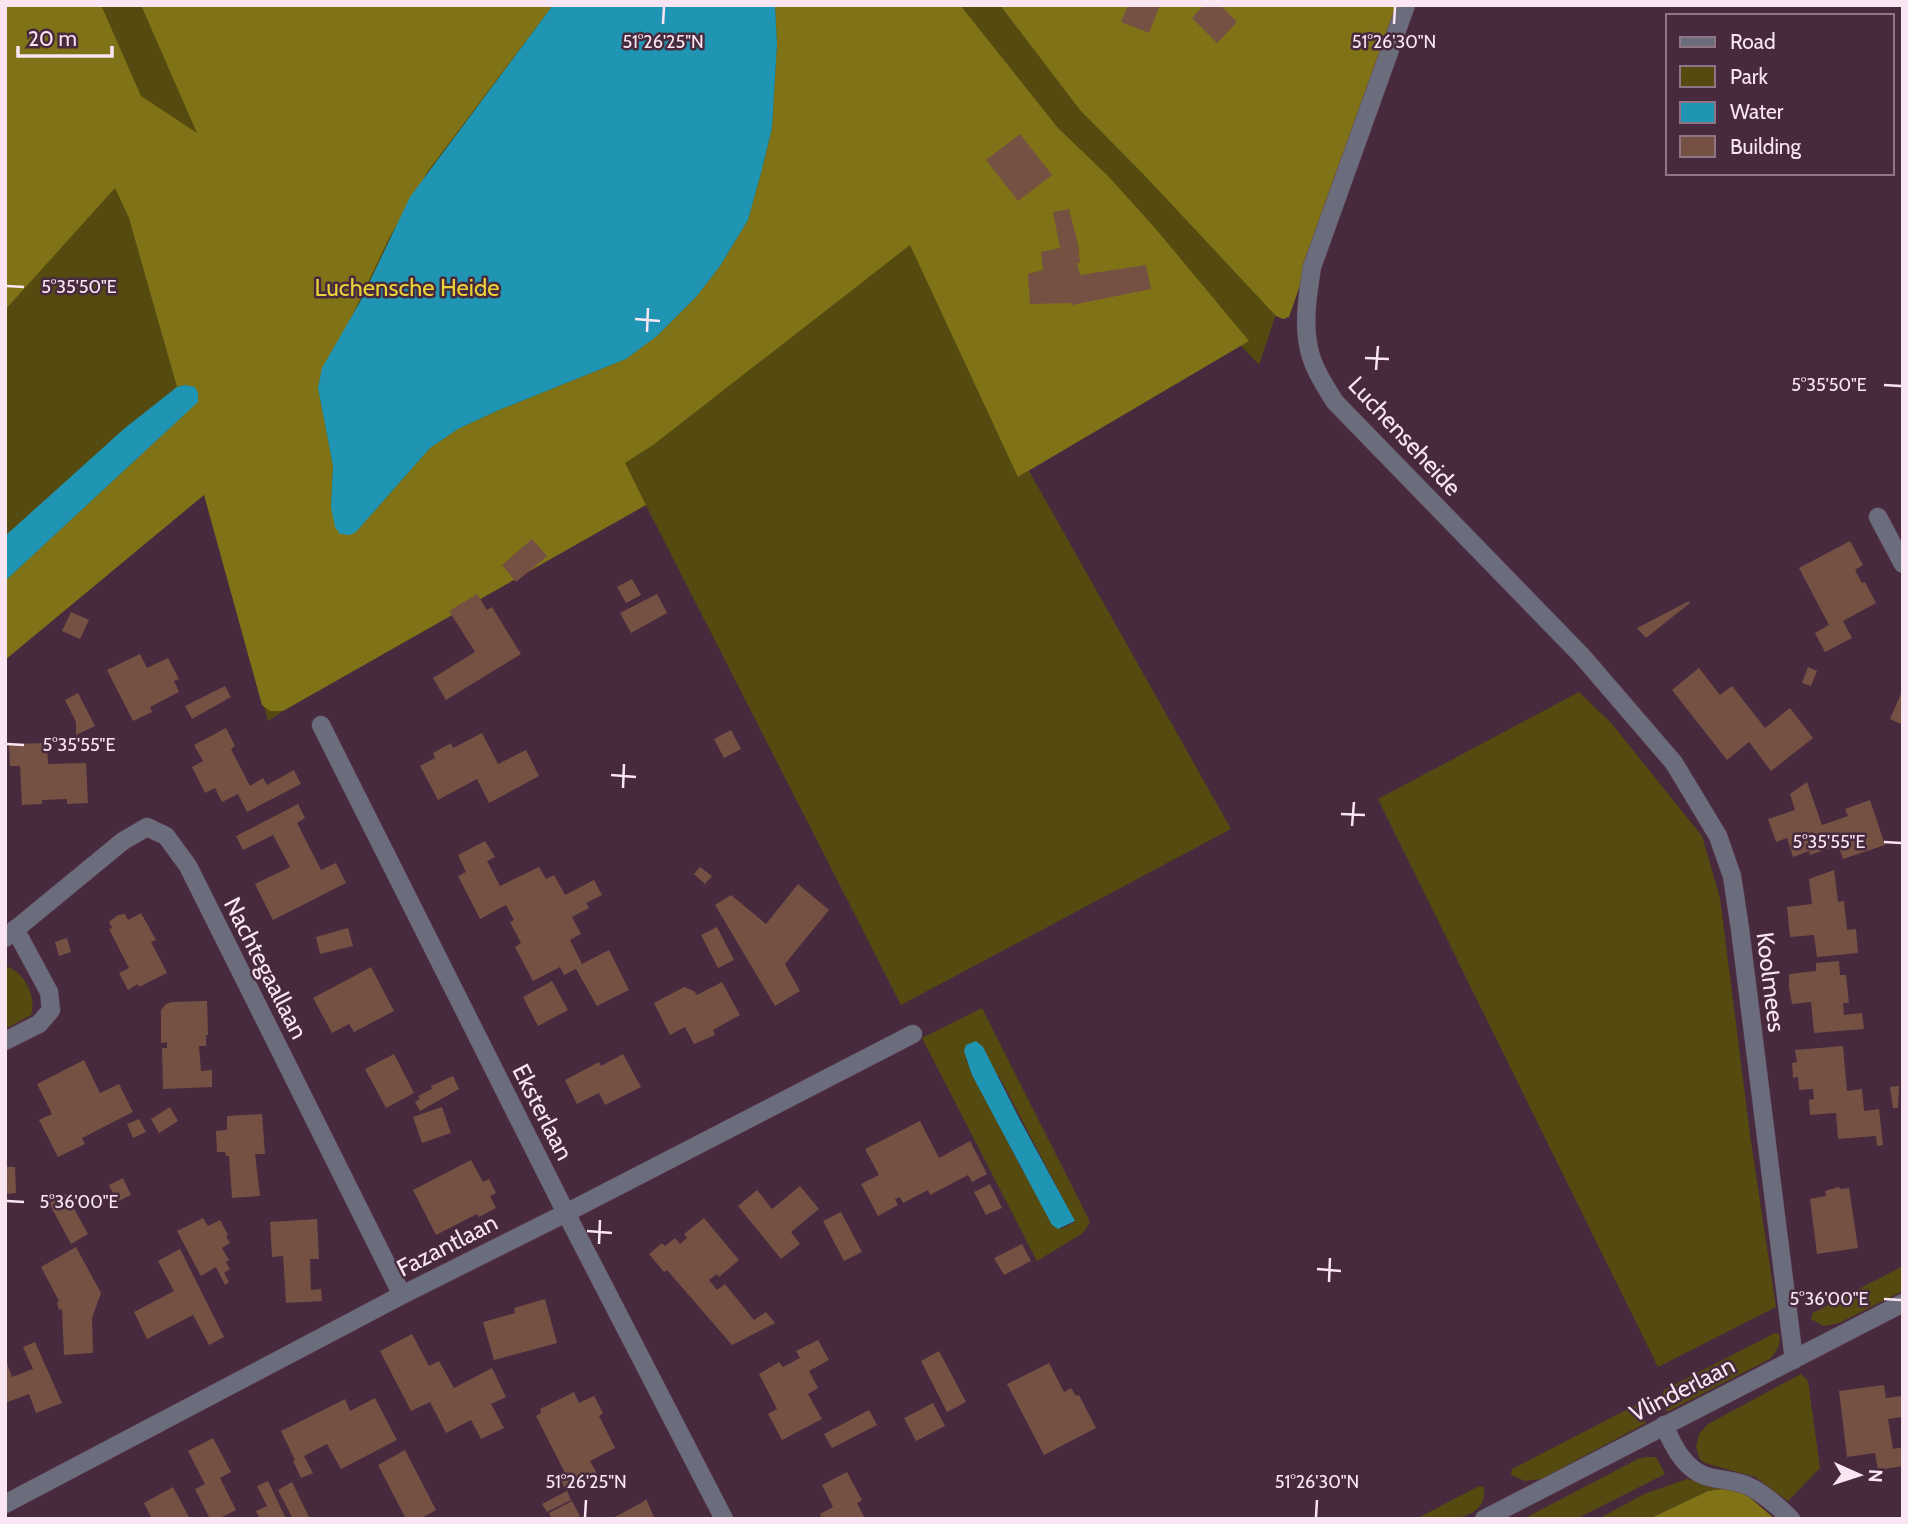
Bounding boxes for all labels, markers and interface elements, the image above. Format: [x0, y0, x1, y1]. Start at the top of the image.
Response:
scale bar [18, 14, 112, 58]
legend [1666, 14, 1894, 175]
text: 20 m [28, 26, 77, 51]
text: Road [1730, 29, 1776, 54]
text: 51°26'25"N [622, 31, 704, 53]
text: 51°26'30"N [1352, 31, 1436, 53]
text: Park [1730, 64, 1768, 89]
text: Water [1730, 99, 1784, 124]
text: Building [1730, 134, 1802, 159]
park label: Luchensche Heide [314, 273, 500, 302]
text: 5°35'50"E [41, 276, 117, 298]
street label: Luchenseheide [1342, 370, 1468, 502]
text: 5°35'50"E [1791, 374, 1867, 396]
text: 5°35'55"E [43, 734, 115, 756]
text: 5°35'55"E [1793, 831, 1865, 853]
street label: Nachtegaallaan [218, 892, 314, 1044]
street label: Koolmees [1750, 930, 1792, 1034]
street label: Eksterlaan [506, 1059, 580, 1165]
text: 5°36'00"E [40, 1191, 118, 1213]
street label: Fazantlaan [392, 1207, 502, 1283]
text: 5°36'00"E [1790, 1288, 1868, 1310]
street label: Vlinderlaan [1625, 1350, 1739, 1428]
north arrow [1824, 1440, 1894, 1510]
text: N [1864, 1469, 1887, 1483]
text: 51°26'25"N [545, 1471, 627, 1493]
text: 51°26'30"N [1275, 1471, 1359, 1493]

